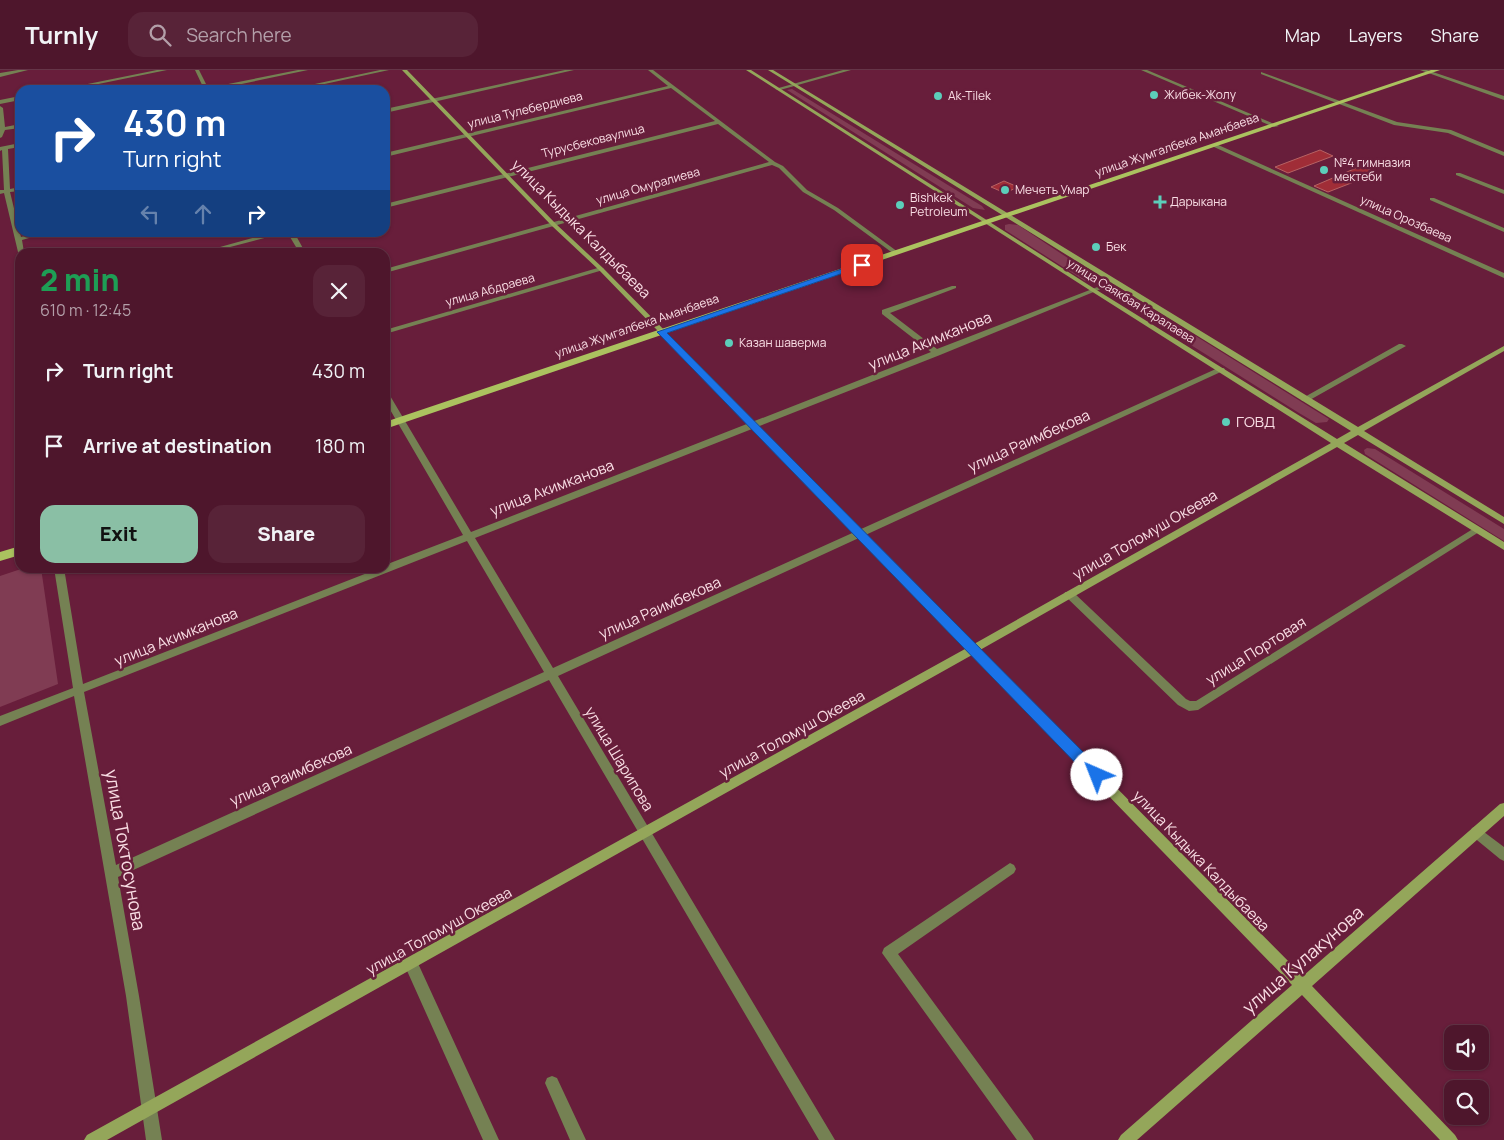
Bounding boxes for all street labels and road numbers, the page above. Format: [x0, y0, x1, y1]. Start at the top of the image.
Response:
street label: улица Тулебердиева [466, 87, 584, 132]
street label: улица Жумгалбека Аманбаева [1093, 108, 1261, 181]
street label: Турусбековаулица [539, 119, 646, 162]
street label: улица Кыдыка Калдыбаева [507, 154, 656, 303]
street label: улица Омуралиева [594, 163, 702, 208]
street label: улица Орозбаева [1358, 191, 1455, 246]
street label: улица Саякбая Каралаева [1064, 254, 1199, 347]
street label: улица Абдраева [443, 269, 536, 310]
street label: улица Жумгалбека Аманбаева [553, 289, 721, 362]
street label: улица Акимканова [865, 306, 995, 375]
street label: улица Раимбекова [964, 404, 1093, 477]
street label: улица Акимканова [487, 454, 617, 521]
street label: улица Толомуш Океева [1068, 484, 1221, 585]
street label: улица Раимбекова [595, 571, 724, 644]
street label: улица Акимканова [111, 602, 241, 671]
street label: улица Портовая [1202, 611, 1310, 690]
street label: улица Толомуш Океева [715, 685, 869, 783]
street label: улица Шарипова [580, 703, 659, 815]
street label: улица Раимбекова [226, 738, 355, 811]
street label: улица Токтосунова [100, 768, 152, 932]
street label: улица Кыдыка Калдыбаева [1128, 785, 1275, 936]
street label: улица Толомуш Океева [362, 882, 516, 980]
street label: улица Кулакунова [1237, 900, 1368, 1019]

